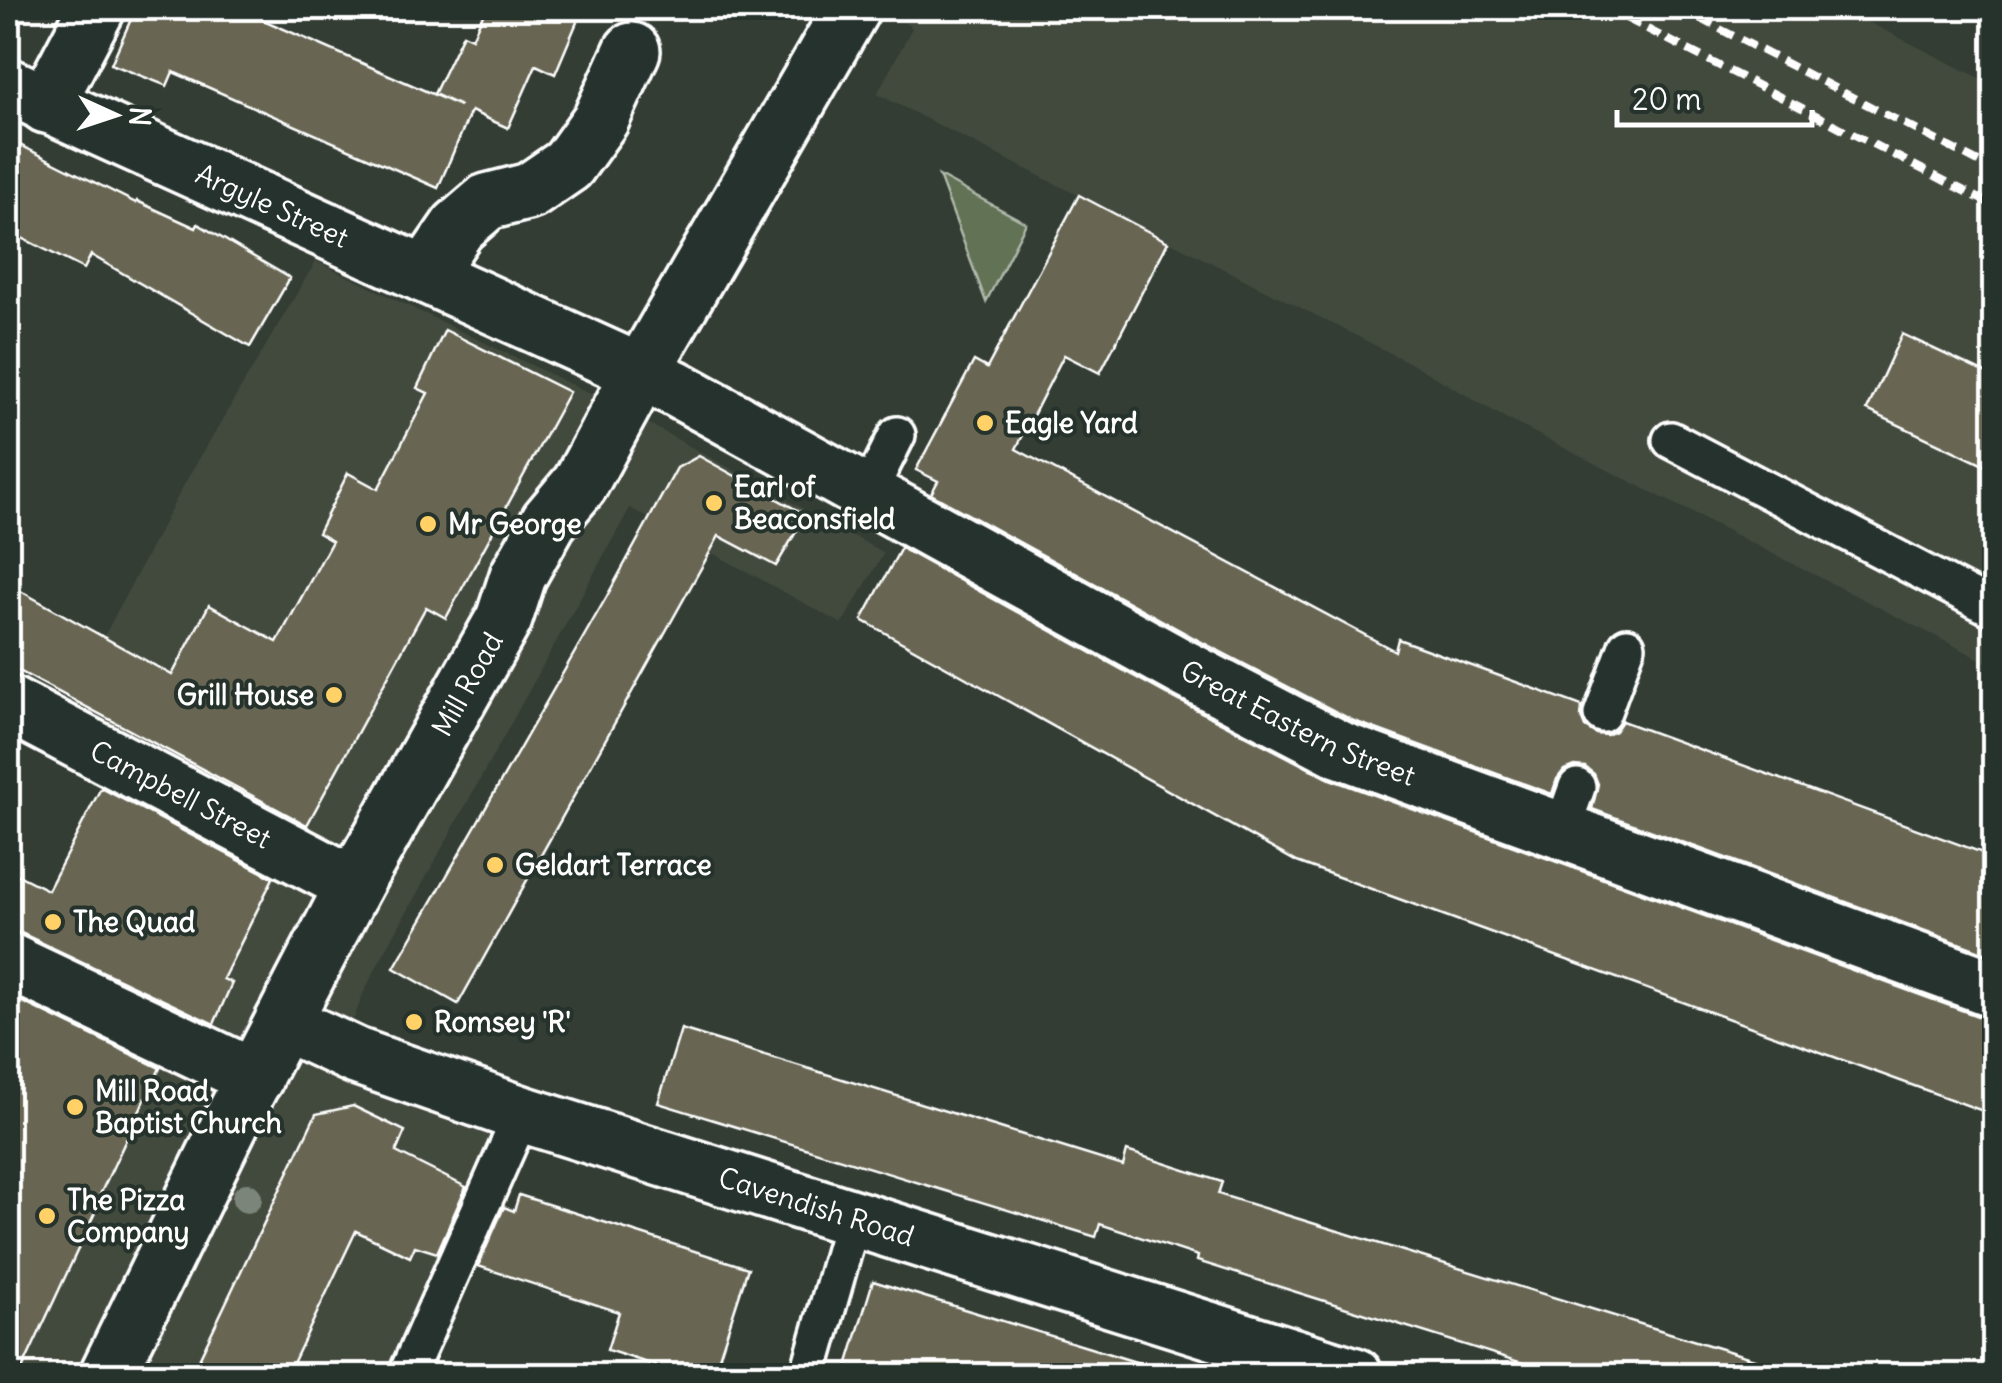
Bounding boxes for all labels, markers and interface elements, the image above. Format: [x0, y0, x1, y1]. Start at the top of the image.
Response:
north arrow [65, 65, 165, 165]
scale bar [1617, 65, 1812, 127]
text: 20 m [1632, 80, 1702, 118]
text: N [121, 106, 158, 127]
street label: Argyle Street [190, 156, 354, 256]
place label: Eagle Yard [1005, 405, 1138, 441]
marker: Eagle Yard [974, 412, 996, 434]
place label: Earl of Beaconsfield [734, 469, 896, 537]
marker: Earl of Beaconsfield [703, 492, 725, 514]
place label: Mr George [448, 506, 582, 542]
marker: Mr George [417, 513, 439, 535]
street label: Mill Road [424, 626, 511, 743]
street label: Great Eastern Street [1174, 652, 1420, 794]
place label: Grill House [177, 677, 314, 713]
marker: Grill House [323, 684, 345, 706]
street label: Campbell Street [84, 732, 277, 857]
place label: Geldart Terrace [515, 847, 712, 883]
marker: Geldart Terrace [484, 854, 506, 876]
place label: The Quad [73, 904, 196, 940]
marker: The Quad [42, 911, 64, 933]
place label: Romsey 'R' [434, 1004, 571, 1040]
marker: Romsey 'R' [403, 1011, 425, 1033]
place label: Mill Road Baptist Church [95, 1073, 282, 1141]
marker: Mill Road Baptist Church [64, 1096, 86, 1118]
street label: Cavendish Road [714, 1159, 919, 1254]
place label: The Pizza Company [67, 1182, 189, 1250]
marker: The Pizza Company [36, 1205, 58, 1227]

